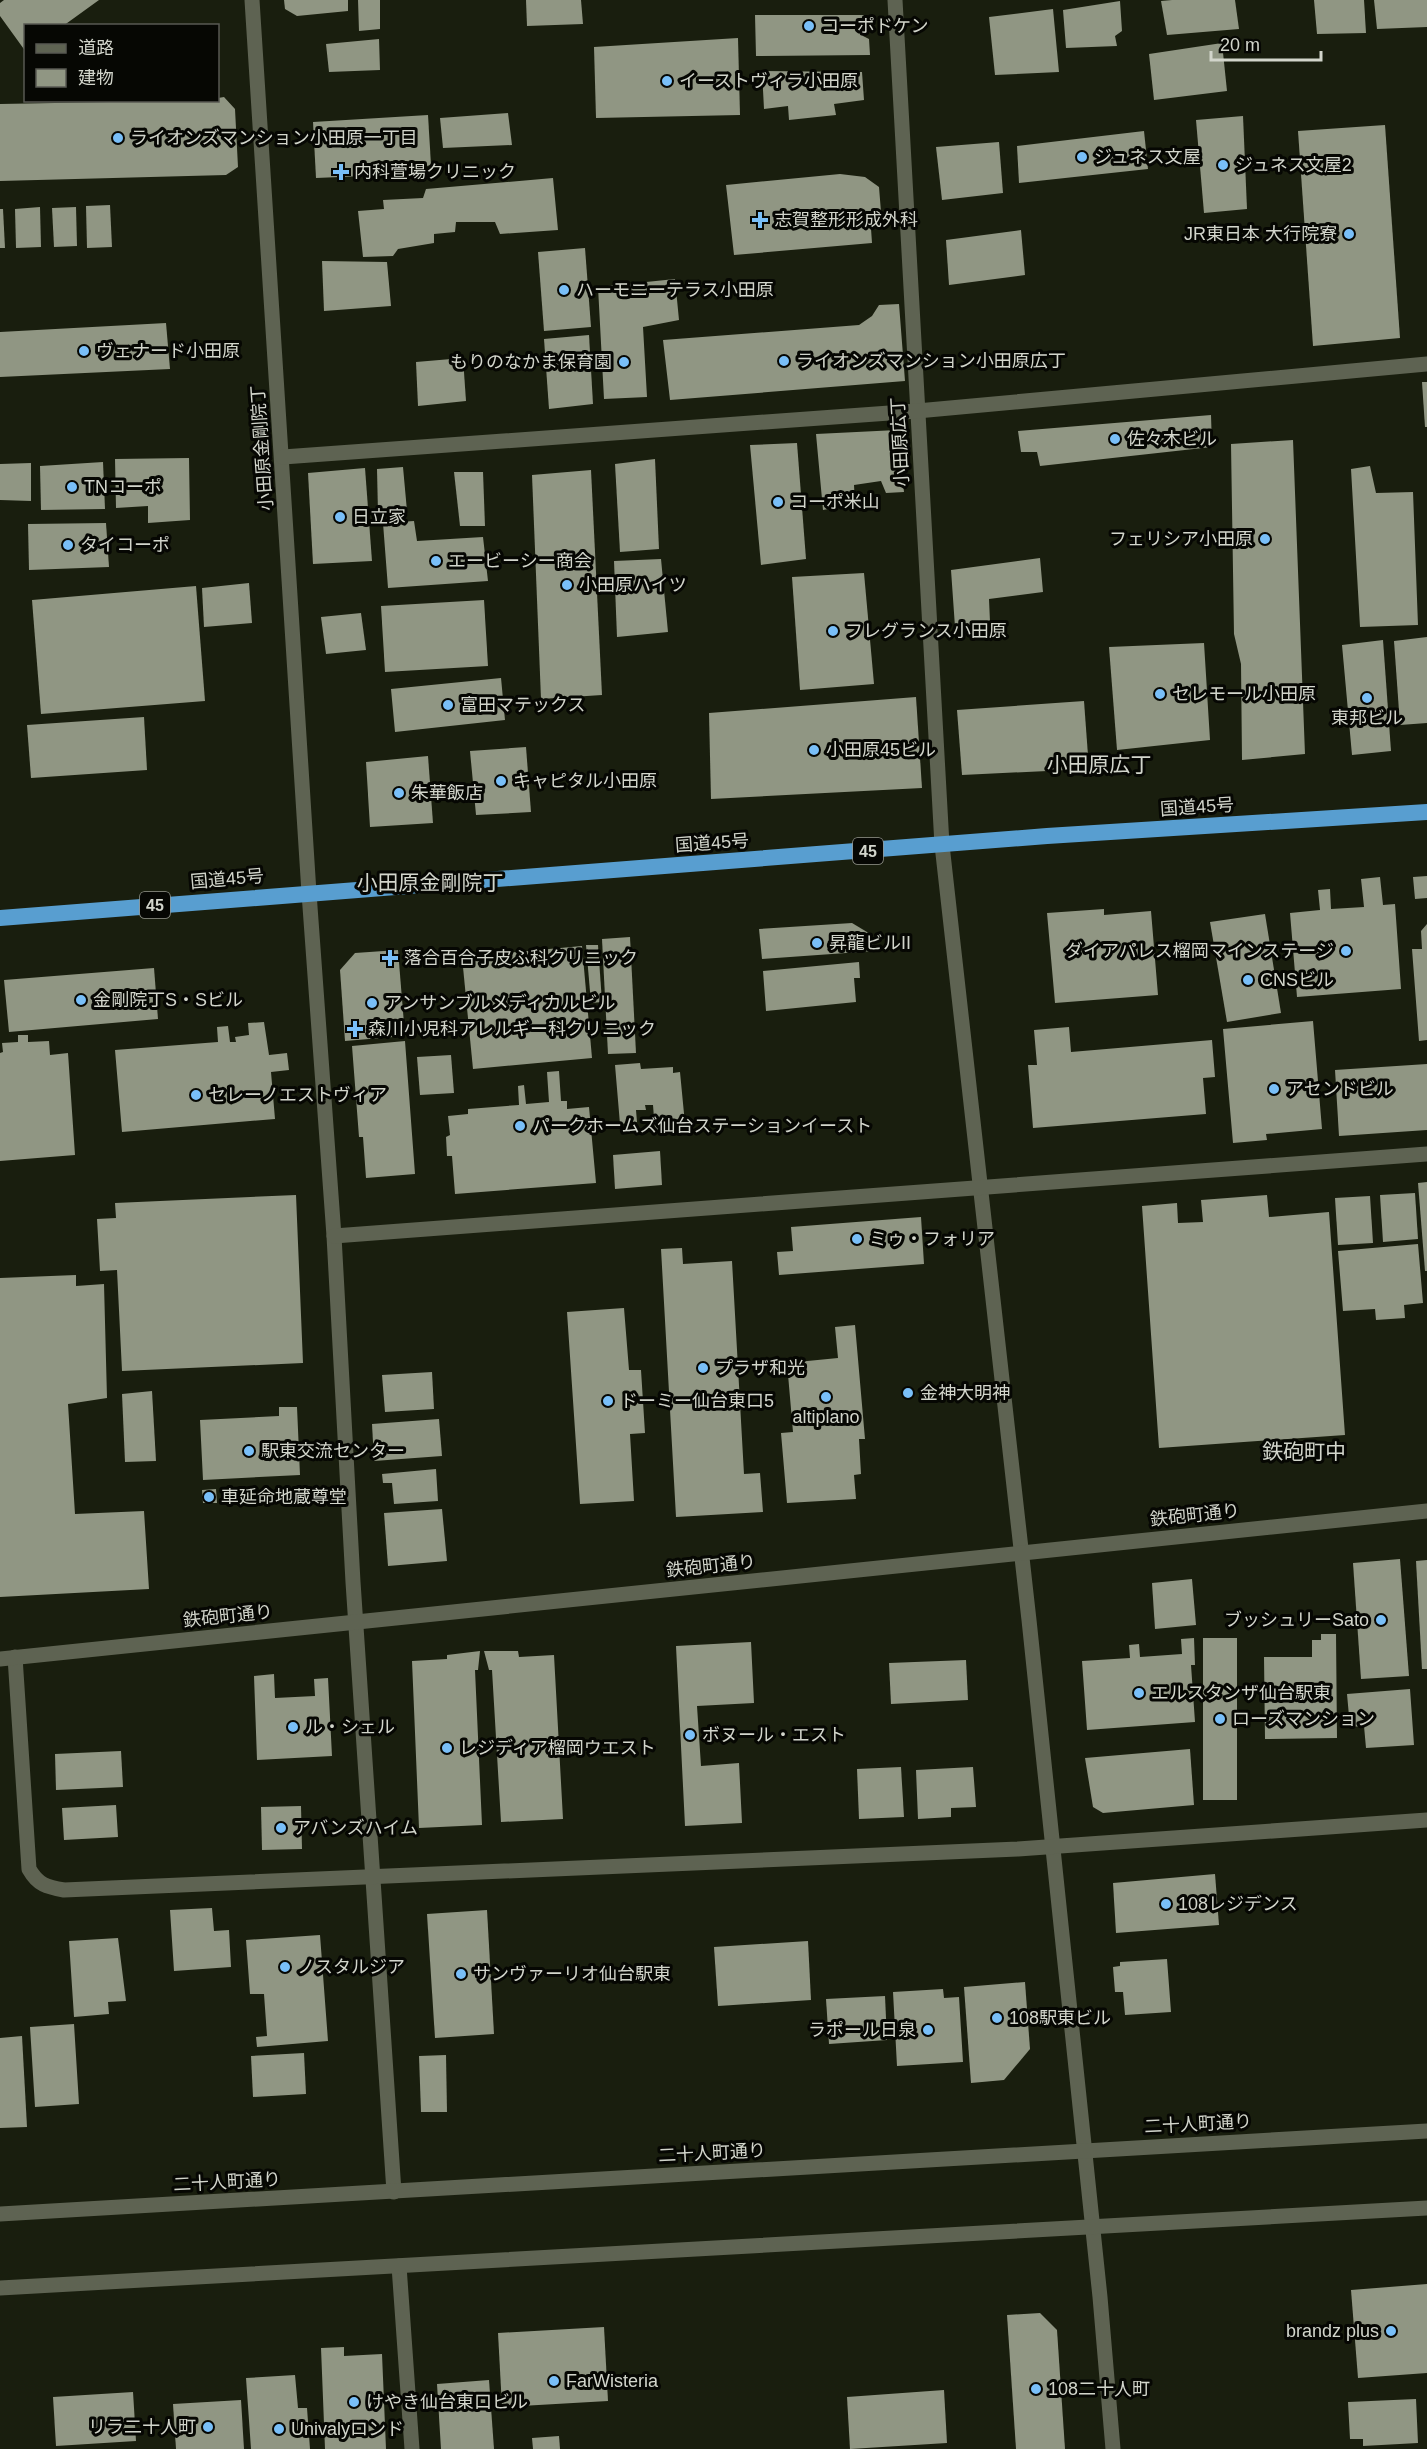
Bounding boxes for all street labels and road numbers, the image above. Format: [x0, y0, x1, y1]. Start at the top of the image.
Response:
street label: 小田原金剛院丁 [248, 384, 276, 512]
street label: 小田原広丁 [888, 397, 912, 487]
street label: 国道45号 [1159, 794, 1235, 820]
street label: 国道45号 [674, 830, 750, 856]
road number: 45 [853, 838, 883, 864]
street label: 国道45号 [189, 866, 265, 892]
road number: 45 [140, 892, 170, 918]
street label: 鉄砲町通り [1149, 1500, 1241, 1530]
street label: 鉄砲町通り [665, 1551, 757, 1581]
street label: 鉄砲町通り [182, 1601, 274, 1631]
street label: 二十人町通り [1144, 2111, 1252, 2137]
street label: 二十人町通り [658, 2140, 766, 2166]
street label: 二十人町通り [173, 2169, 281, 2195]

